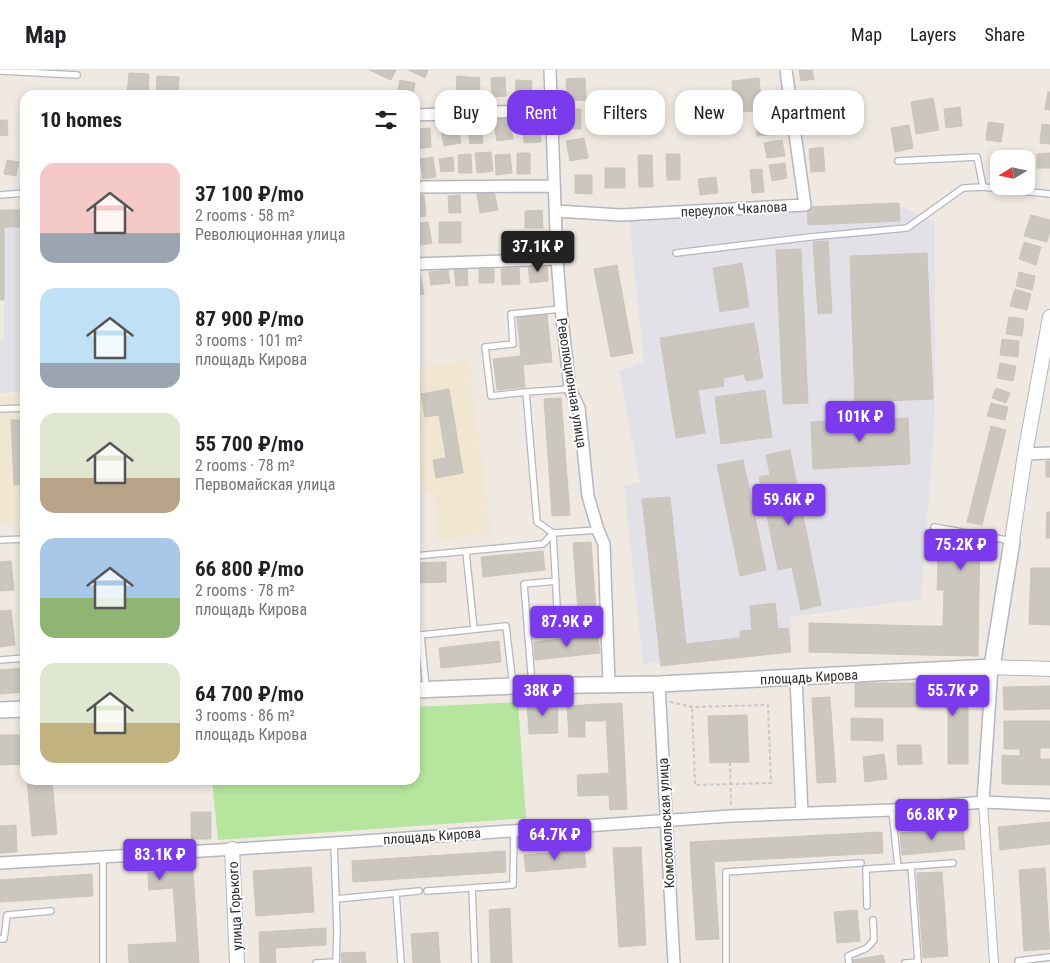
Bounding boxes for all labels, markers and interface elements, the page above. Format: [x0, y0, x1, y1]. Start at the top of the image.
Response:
text: Map [25, 21, 66, 49]
text: Map [851, 24, 882, 45]
text: Layers [910, 24, 957, 45]
text: Share [985, 24, 1025, 45]
chip: Buy [435, 90, 497, 135]
chip: Rent [507, 90, 575, 135]
chip: Filters [585, 90, 665, 135]
chip: New [675, 90, 743, 135]
chip: Apartment [753, 90, 864, 135]
icon: filters [372, 106, 400, 134]
text: 10 homes [40, 108, 122, 132]
north arrow [990, 150, 1035, 195]
map controls [990, 150, 1035, 195]
text: 37 100 ₽/mo [195, 182, 304, 206]
icon: home [80, 183, 140, 243]
street label: переулок Чкалова [680, 198, 788, 220]
text: 2 rooms · 58 m² [195, 206, 295, 225]
text: Революционная улица [195, 225, 345, 244]
pin: 37.1K ₽ [492, 230, 584, 273]
text: 37.1K ₽ [512, 237, 564, 256]
text: 87 900 ₽/mo [195, 307, 304, 331]
icon: home [80, 308, 140, 368]
street label: Революционная улица [554, 317, 590, 449]
text: 3 rooms · 101 m² [195, 331, 303, 350]
text: площадь Кирова [195, 350, 307, 369]
pin: 101K ₽ [819, 400, 901, 443]
text: 101K ₽ [837, 407, 883, 426]
text: 55 700 ₽/mo [195, 432, 304, 456]
icon: home [80, 433, 140, 493]
text: 2 rooms · 78 m² [195, 456, 295, 475]
text: Первомайская улица [195, 475, 335, 494]
pin: 59.6K ₽ [743, 484, 835, 526]
text: 59.6K ₽ [763, 490, 815, 509]
pin: 75.2K ₽ [915, 528, 1007, 571]
text: 75.2K ₽ [935, 535, 987, 554]
text: 66 800 ₽/mo [195, 557, 304, 581]
icon: home [80, 558, 140, 618]
text: 2 rooms · 78 m² [195, 581, 295, 600]
text: площадь Кирова [195, 600, 307, 619]
pin: 87.9K ₽ [521, 606, 613, 648]
text: 87.9K ₽ [541, 612, 593, 631]
street label: площадь Кирова [760, 666, 858, 688]
pin: 38K ₽ [508, 674, 578, 717]
pin: 55.7K ₽ [907, 674, 999, 717]
text: 38K ₽ [524, 681, 562, 700]
text: 55.7K ₽ [927, 681, 979, 700]
text: 64 700 ₽/mo [195, 682, 304, 706]
icon: home [80, 683, 140, 743]
text: 3 rooms · 86 m² [195, 706, 295, 725]
text: площадь Кирова [195, 725, 307, 744]
street label: Комсомольская улица [655, 757, 677, 889]
pin: 66.8K ₽ [886, 798, 978, 841]
text: 66.8K ₽ [906, 805, 958, 824]
pin: 64.7K ₽ [509, 818, 601, 861]
street label: площадь Кирова [383, 825, 481, 847]
text: 64.7K ₽ [529, 825, 581, 844]
pin: 83.1K ₽ [114, 838, 206, 881]
text: 83.1K ₽ [134, 845, 186, 864]
street label: улица Горького [225, 861, 245, 951]

